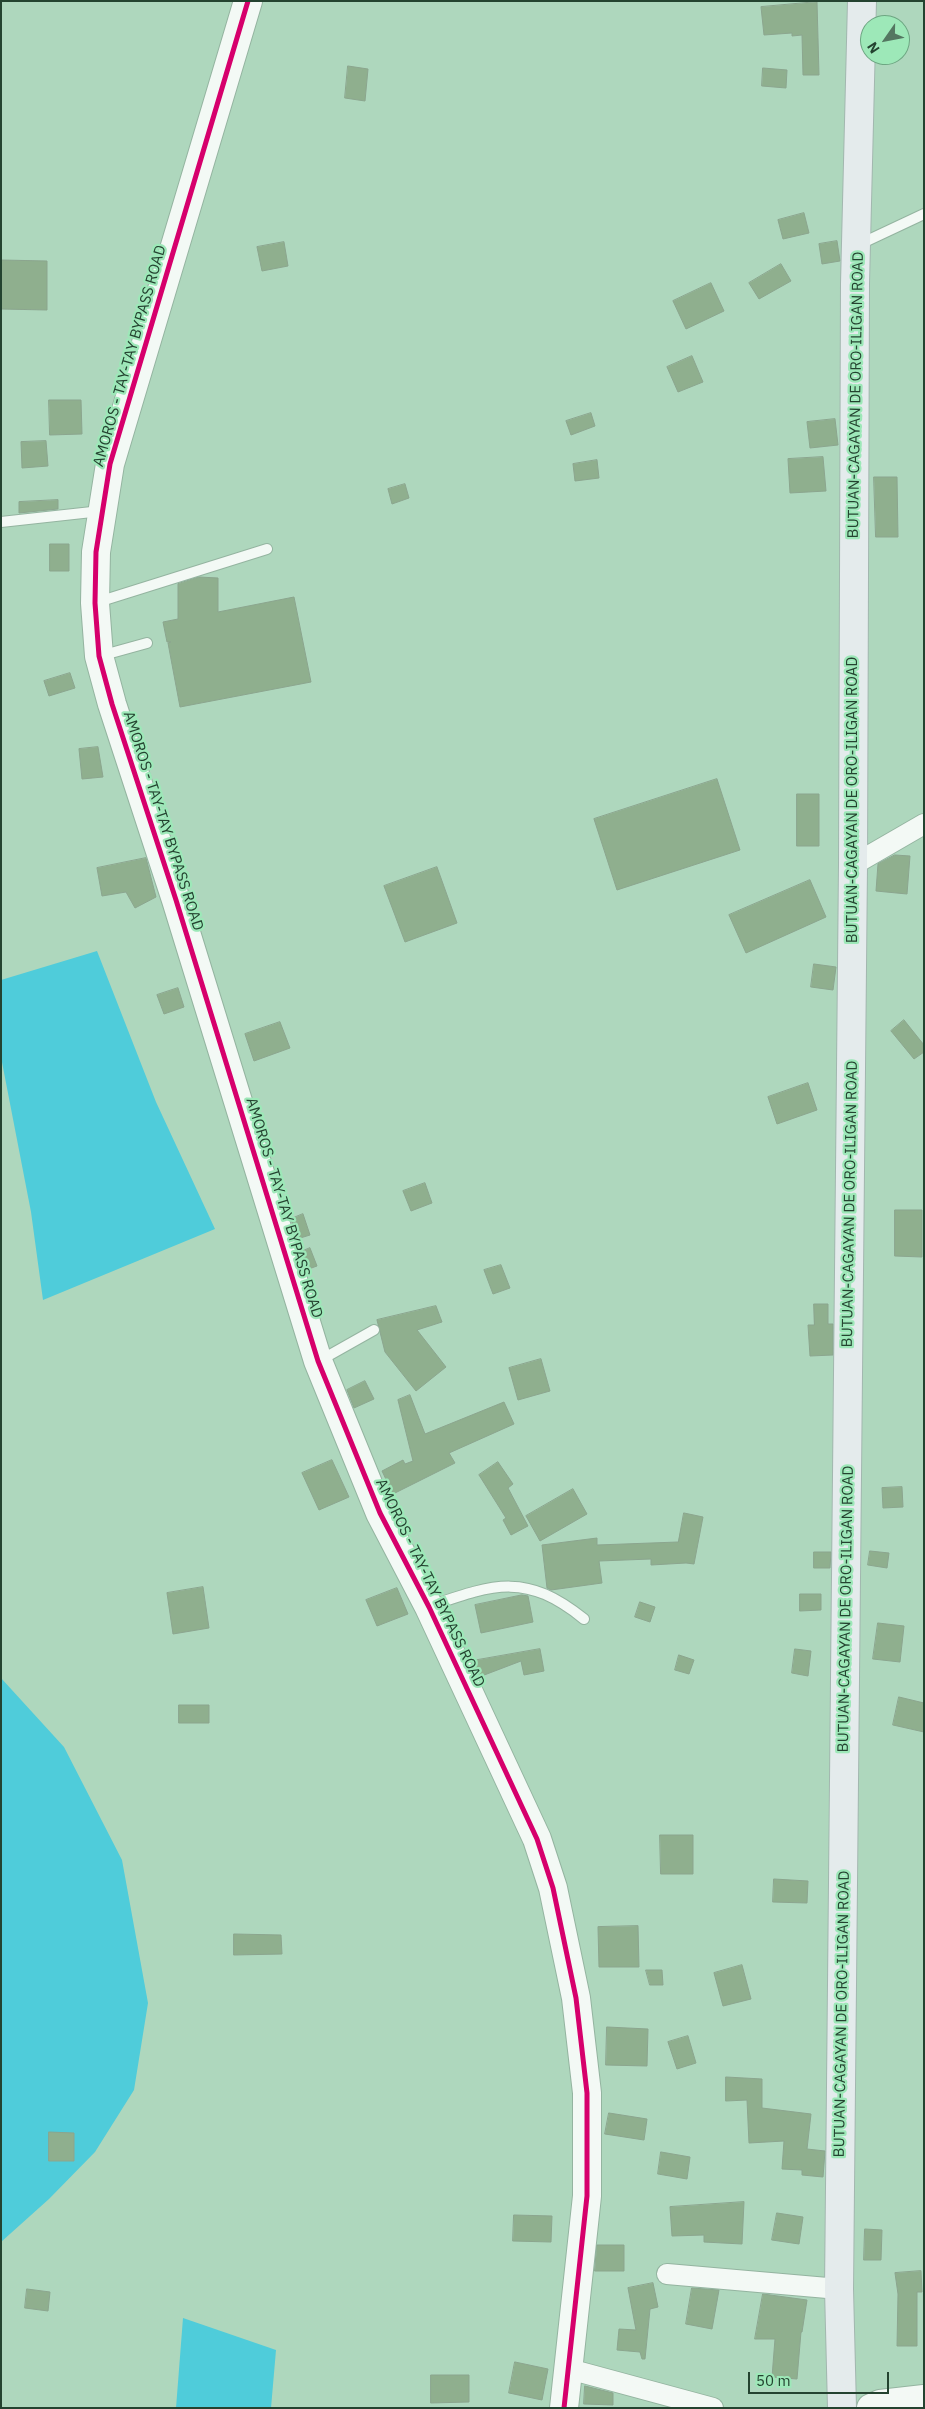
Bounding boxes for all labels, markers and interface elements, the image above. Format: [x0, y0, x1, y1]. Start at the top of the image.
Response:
north arrow [860, 15, 910, 65]
text: N [863, 38, 884, 57]
street label: AMOROS - TAY-TAY BYPASS ROAD [90, 243, 170, 469]
street label: BUTUAN-CAGAYAN DE ORO-ILIGAN ROAD [844, 252, 868, 538]
street label: BUTUAN-CAGAYAN DE ORO-ILIGAN ROAD [844, 657, 862, 943]
street label: AMOROS - TAY-TAY BYPASS ROAD [119, 709, 207, 933]
street label: BUTUAN-CAGAYAN DE ORO-ILIGAN ROAD [838, 1061, 862, 1347]
street label: AMOROS - TAY-TAY BYPASS ROAD [242, 1096, 326, 1320]
street label: BUTUAN-CAGAYAN DE ORO-ILIGAN ROAD [834, 1466, 858, 1752]
street label: AMOROS - TAY-TAY BYPASS ROAD [372, 1476, 488, 1690]
street label: BUTUAN-CAGAYAN DE ORO-ILIGAN ROAD [830, 1871, 854, 2157]
scale bar [750, 2362, 891, 2394]
text: 50 m [756, 2371, 791, 2390]

